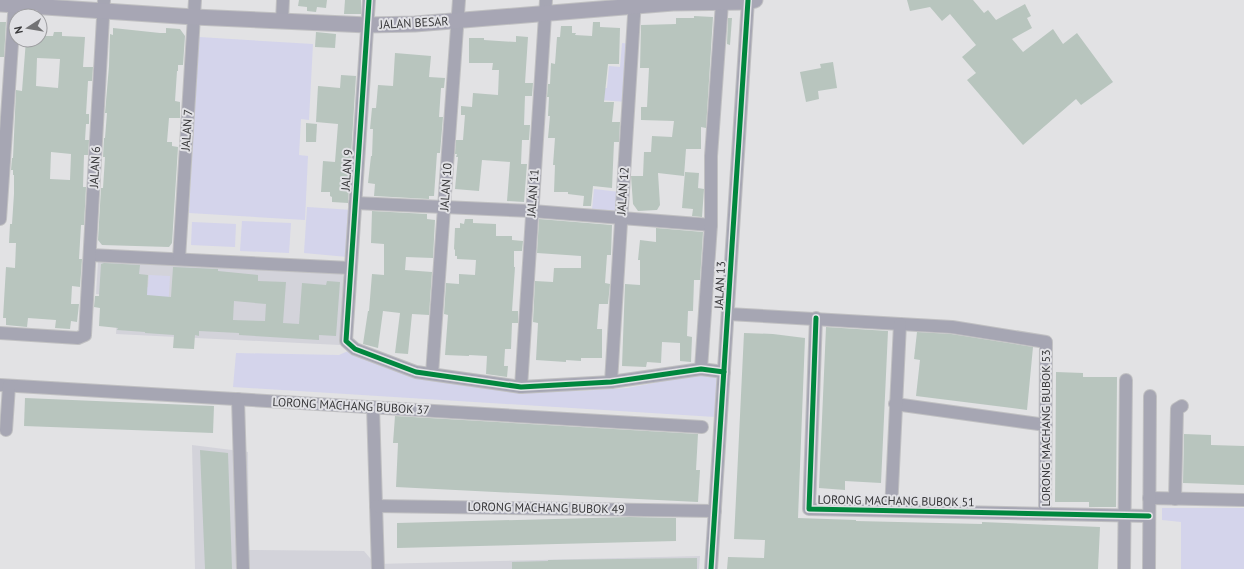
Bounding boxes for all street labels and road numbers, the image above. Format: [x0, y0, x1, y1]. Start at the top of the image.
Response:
street label: JALAN BESAR [378, 13, 449, 32]
street label: JALAN 7 [177, 109, 195, 152]
street label: JALAN 6 [86, 146, 103, 189]
street label: JALAN 9 [337, 149, 355, 192]
street label: JALAN 10 [436, 162, 455, 213]
street label: JALAN 12 [613, 166, 632, 217]
street label: JALAN 11 [523, 168, 542, 219]
street label: JALAN 13 [711, 261, 728, 310]
street label: LORONG MACHANG BUBOK 53 [1038, 349, 1053, 507]
street label: LORONG MACHANG BUBOK 37 [272, 394, 430, 417]
street label: LORONG MACHANG BUBOK 51 [817, 492, 975, 509]
street label: LORONG MACHANG BUBOK 49 [467, 499, 625, 516]

